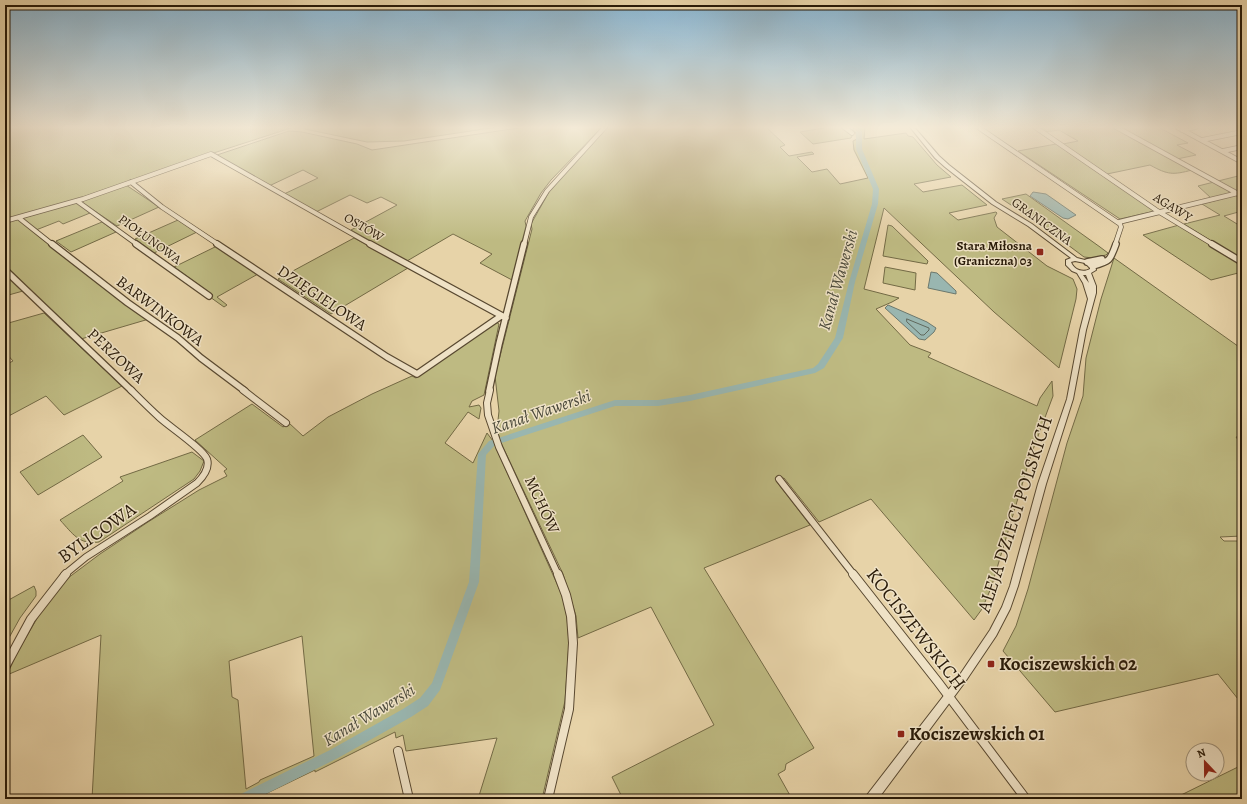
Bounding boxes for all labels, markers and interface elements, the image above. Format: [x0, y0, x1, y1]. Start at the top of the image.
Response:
street label: AGAWY [1150, 188, 1196, 226]
street label: GRANICZNA [1008, 193, 1076, 249]
street label: OSTÓW [341, 209, 388, 246]
street label: PIOŁUNOWA [115, 210, 185, 268]
water label: Kanał Wawerski [813, 227, 863, 333]
place label: Stara Miłosna (Graniczna) 03 [954, 237, 1033, 269]
marker: Stara Miłosna (Graniczna) 03 [1035, 247, 1045, 257]
street label: DZIĘGIELOWA [273, 260, 372, 336]
street label: BARWINKOWA [112, 271, 209, 352]
street label: PERZOWA [82, 324, 150, 389]
water label: Kanał Wawerski [488, 384, 594, 440]
street label: ALEJA DZIECI POLSKICH [971, 412, 1059, 617]
street label: MCHÓW [519, 473, 565, 537]
street label: BYLICOWA [53, 496, 142, 569]
street label: KOCISZEWSKICH [860, 563, 972, 695]
place label: Kociszewskich 02 [999, 651, 1137, 677]
marker: Kociszewskich 02 [986, 659, 996, 669]
water label: Kanał Wawerski [319, 678, 420, 752]
place label: Kociszewskich 01 [909, 721, 1045, 747]
marker: Kociszewskich 01 [896, 729, 906, 739]
north arrow [1185, 742, 1225, 782]
text: N [1195, 745, 1208, 762]

